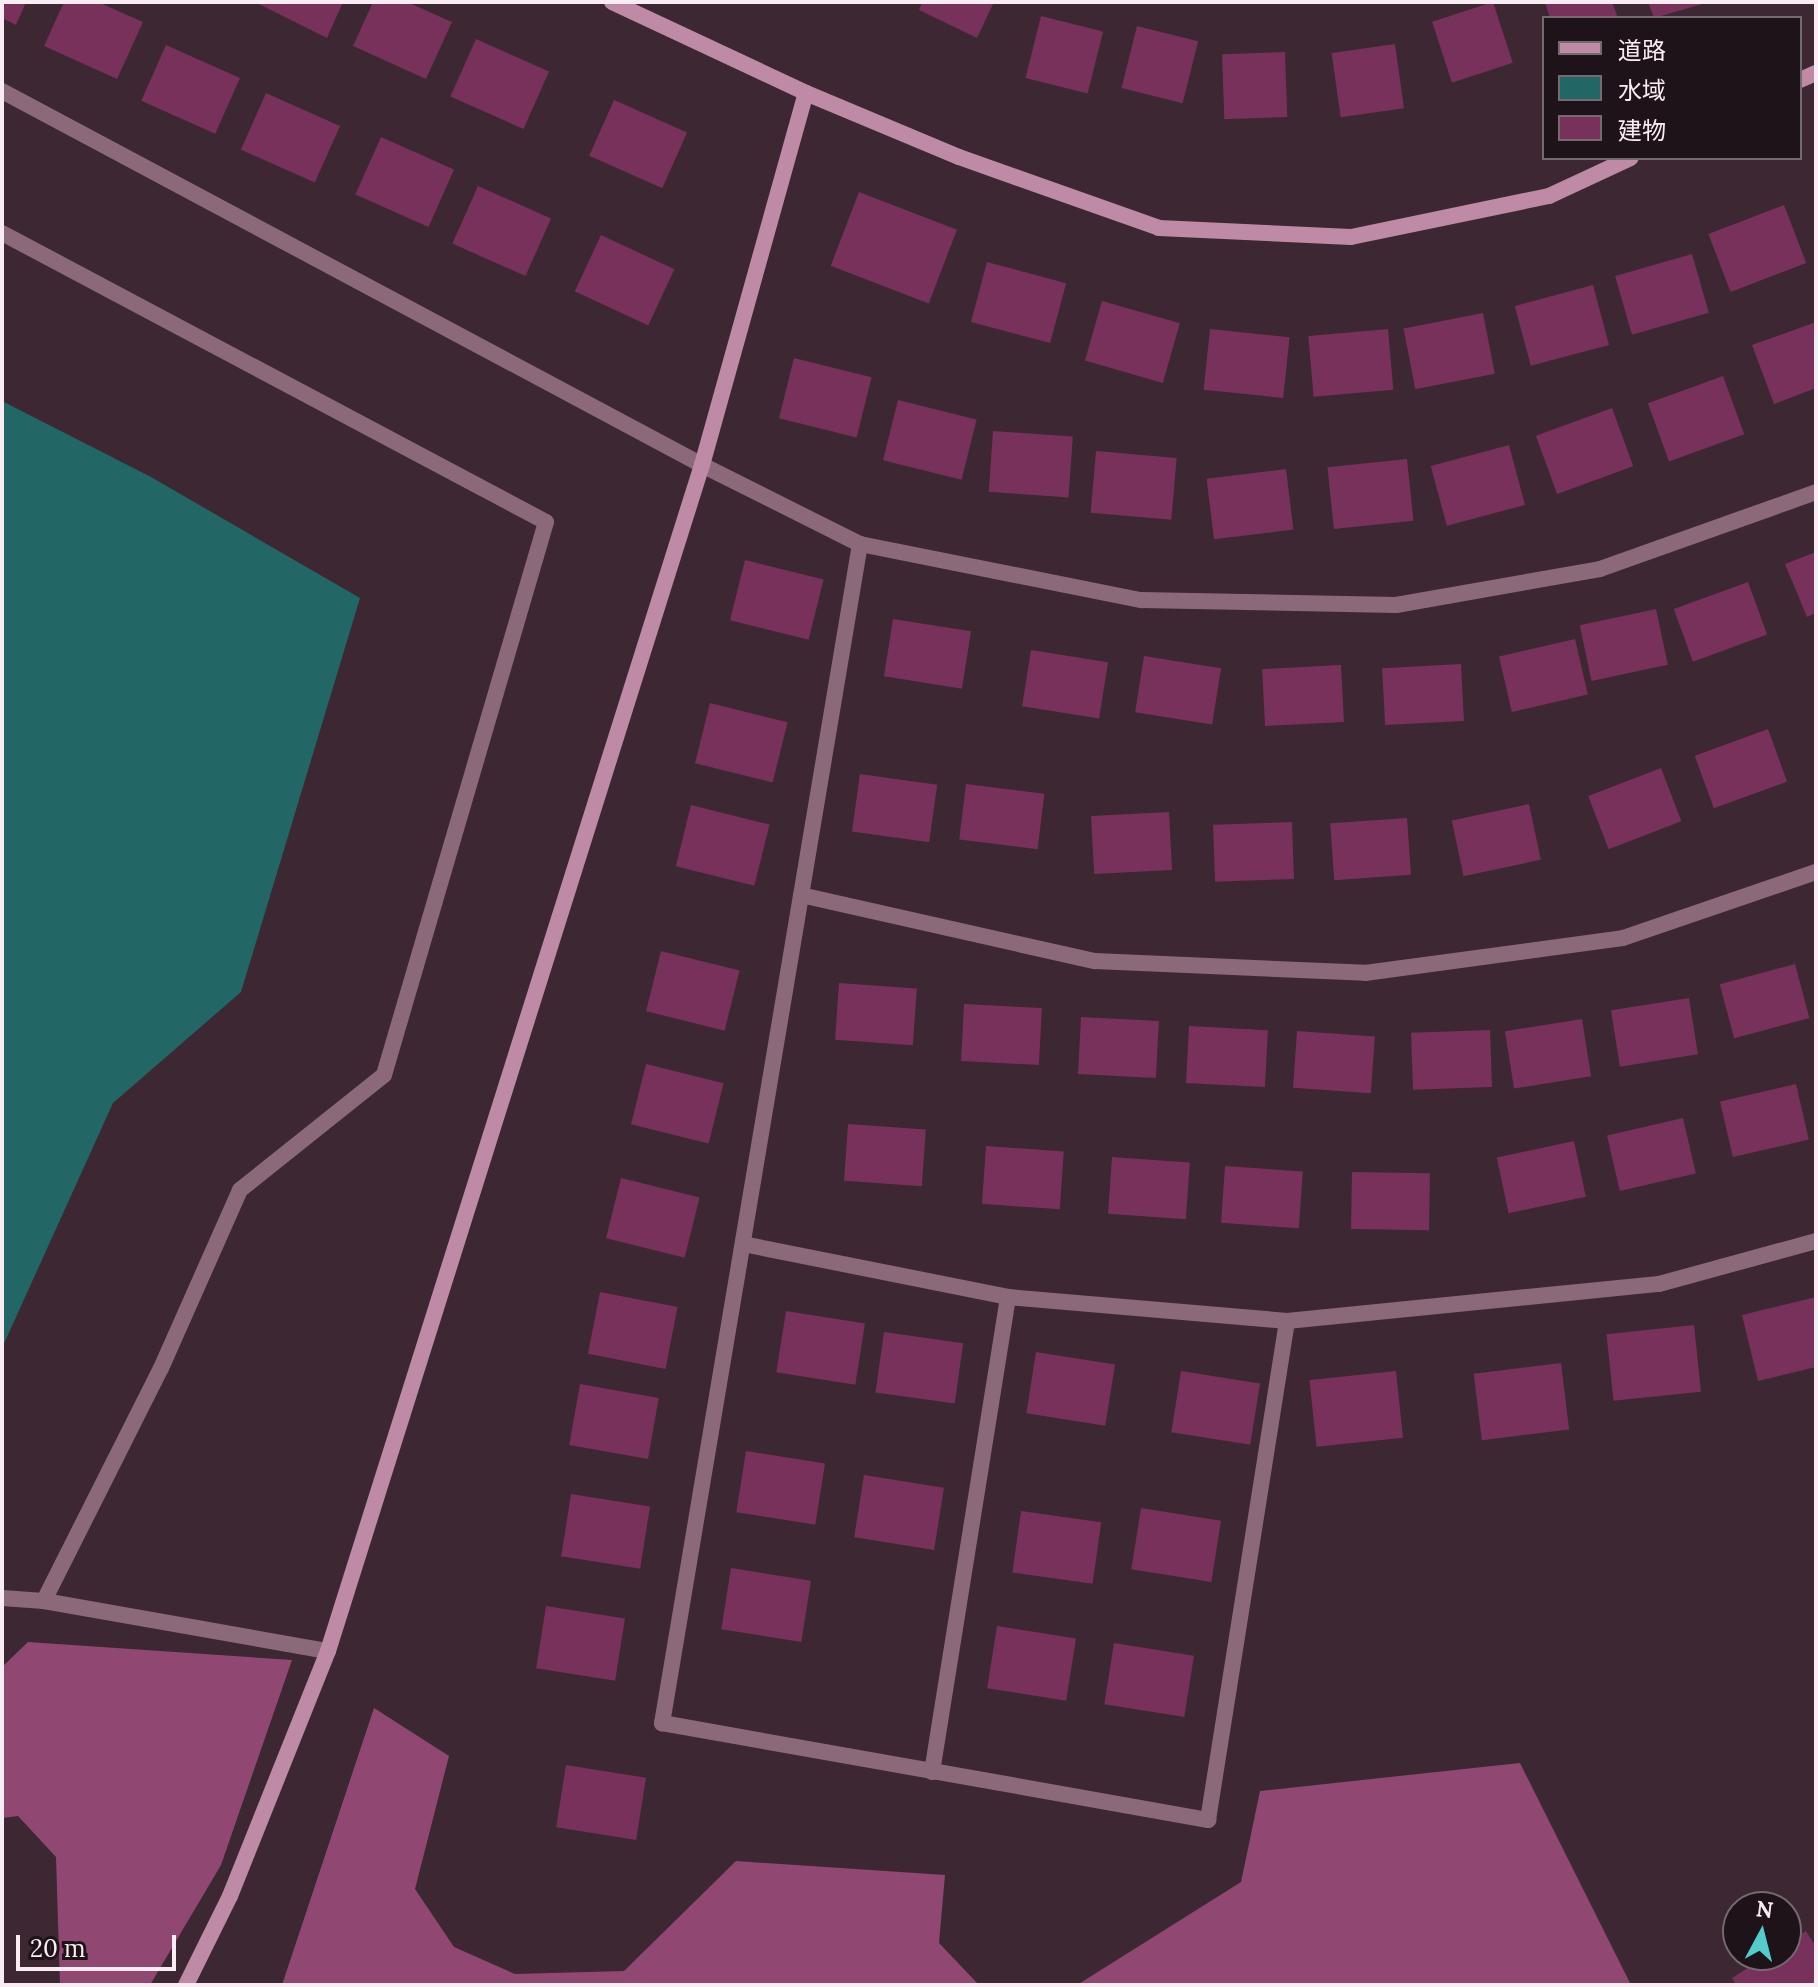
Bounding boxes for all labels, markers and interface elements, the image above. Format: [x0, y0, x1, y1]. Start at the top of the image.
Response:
legend [1542, 16, 1802, 160]
text: 道路 [1618, 35, 1666, 66]
text: 水域 [1618, 75, 1666, 106]
text: 建物 [1618, 115, 1666, 146]
north arrow [1722, 1891, 1802, 1971]
text: N [1755, 1894, 1775, 1924]
scale bar [20, 1919, 180, 1969]
text: 20 m [30, 1933, 86, 1964]

